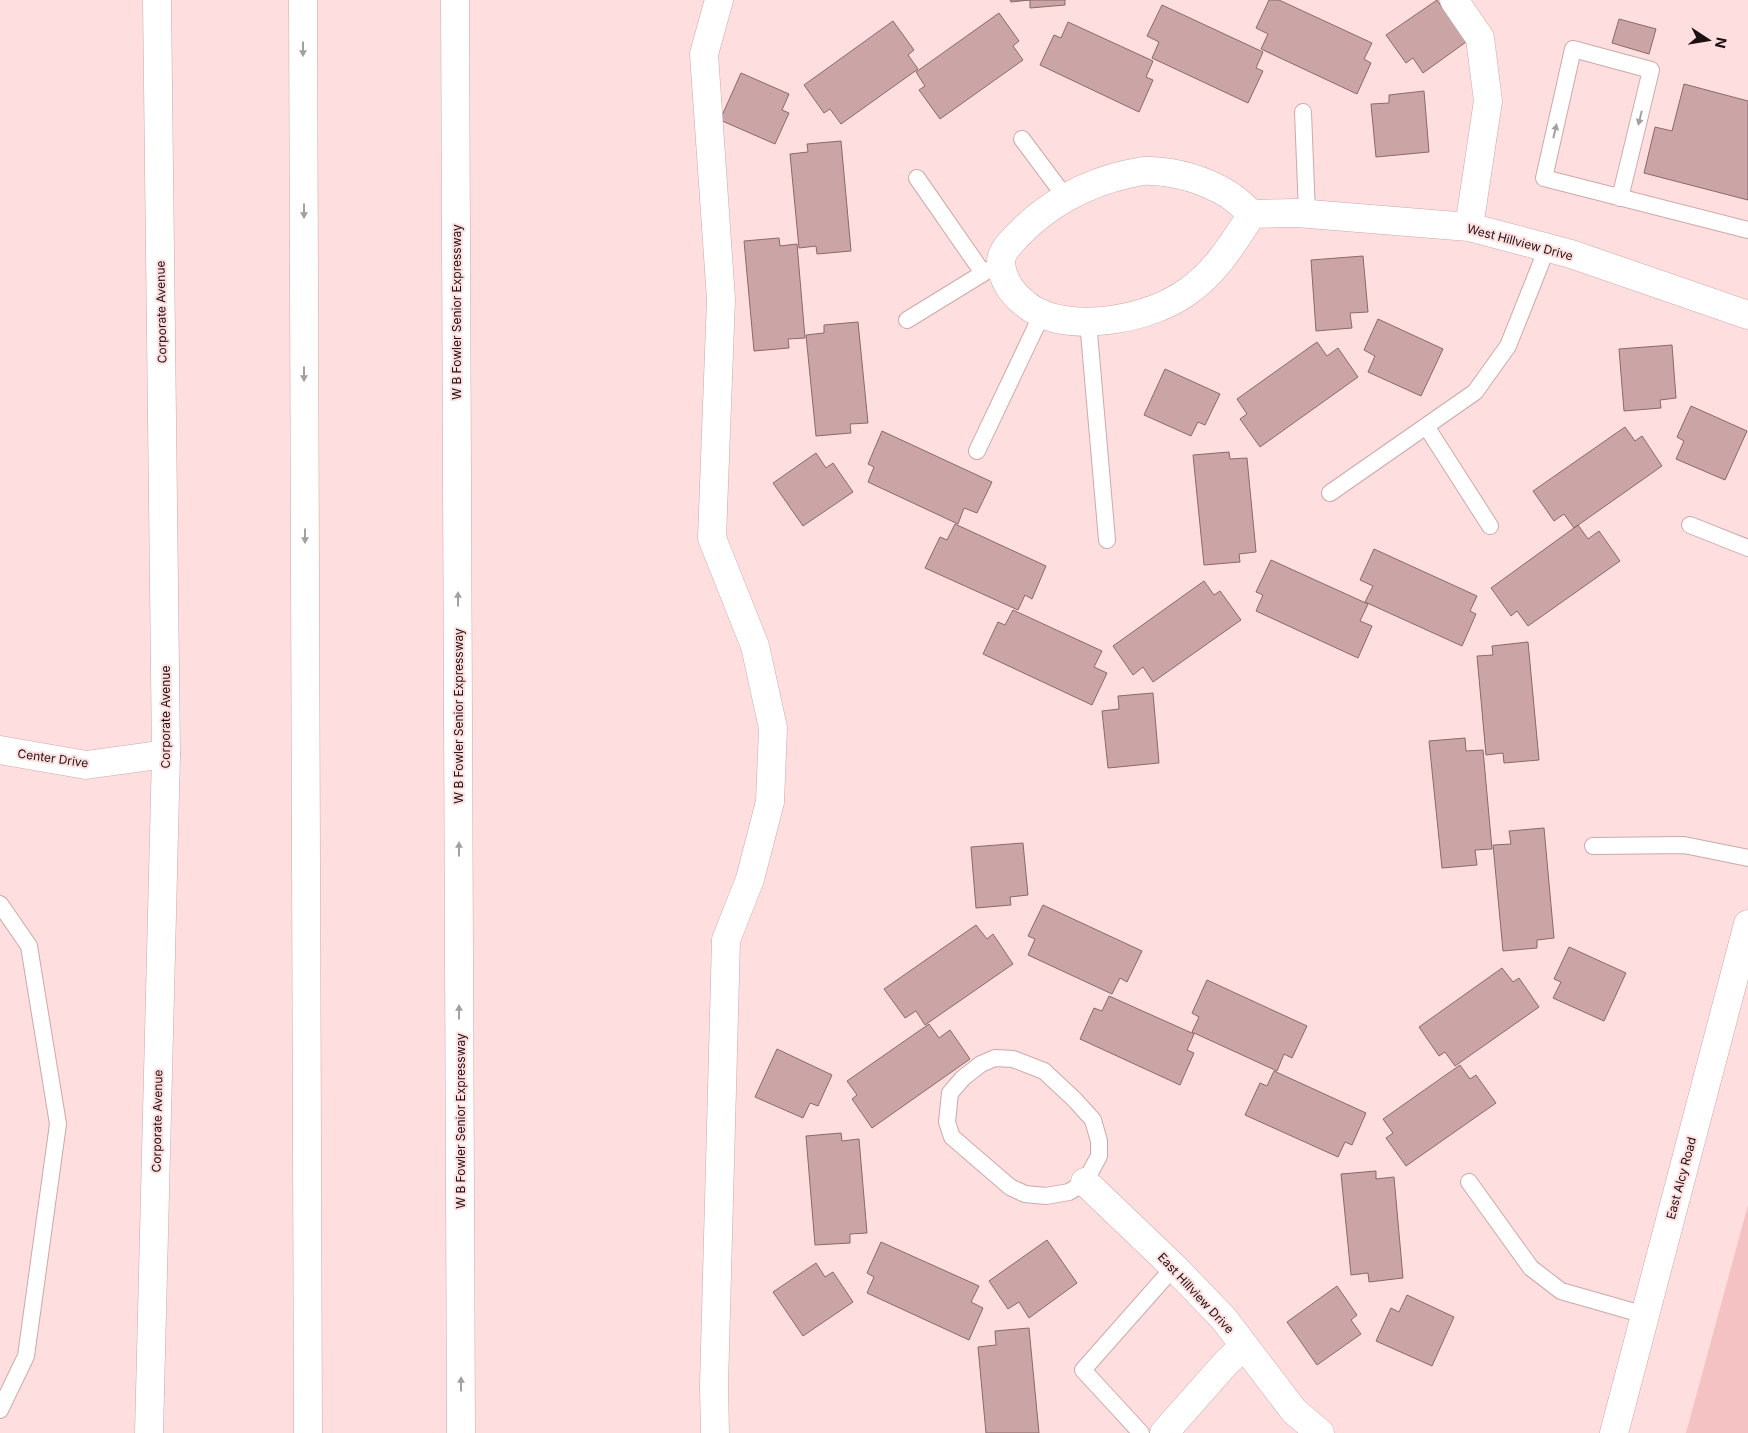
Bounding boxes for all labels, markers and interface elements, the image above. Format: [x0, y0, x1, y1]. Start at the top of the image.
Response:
north arrow [1683, 15, 1733, 65]
text: N [1712, 36, 1731, 50]
one-way arrow [299, 41, 307, 57]
one-way arrow [1635, 110, 1643, 125]
one-way arrow [1551, 123, 1559, 138]
one-way arrow [300, 203, 308, 219]
street label: West Hillview Drive [1465, 221, 1575, 263]
street label: W B Fowler Senior Expressway [449, 224, 464, 400]
street label: Corporate Avenue [153, 260, 169, 364]
one-way arrow [301, 366, 309, 382]
one-way arrow [301, 528, 309, 544]
one-way arrow [454, 591, 462, 607]
street label: W B Fowler Senior Expressway [451, 628, 466, 804]
street label: Corporate Avenue [158, 666, 173, 768]
street label: Center Drive [17, 746, 89, 770]
one-way arrow [455, 841, 463, 857]
one-way arrow [455, 1004, 463, 1020]
street label: W B Fowler Senior Expressway [453, 1033, 468, 1209]
street label: Corporate Avenue [149, 1069, 165, 1173]
street label: East Alcy Road [1663, 1135, 1699, 1221]
street label: East Hillview Drive [1155, 1250, 1237, 1336]
one-way arrow [457, 1376, 465, 1392]

